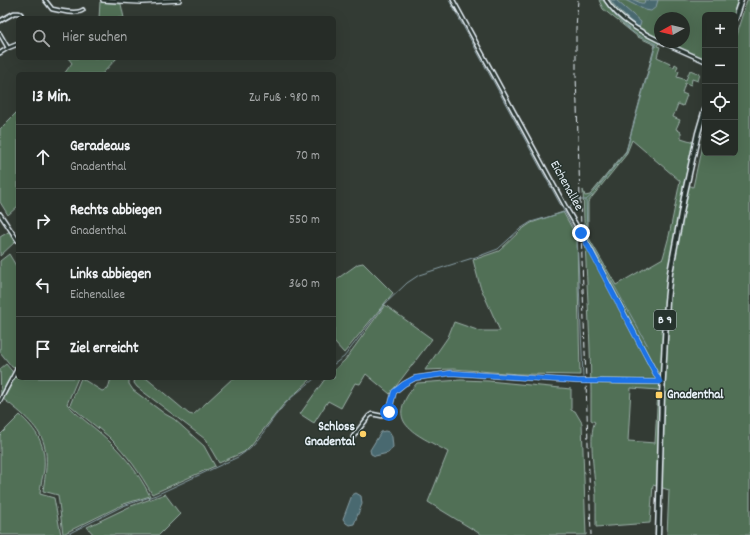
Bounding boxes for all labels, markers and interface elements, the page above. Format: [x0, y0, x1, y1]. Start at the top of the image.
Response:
north arrow [654, 12, 690, 48]
map controls [702, 12, 738, 156]
button: + [702, 12, 738, 48]
search box [16, 16, 336, 60]
icon: search [30, 27, 52, 49]
text: Hier suchen [62, 27, 127, 49]
button: − [702, 48, 738, 84]
button: locate [702, 84, 738, 120]
text: 13 Min. [32, 86, 71, 110]
text: Zu Fuß · 980 m [249, 89, 320, 108]
button: layers [702, 120, 738, 156]
text: Geradeaus [70, 136, 130, 158]
icon: ahead [32, 146, 54, 168]
text: 70 m [296, 147, 320, 166]
street label: Eichenallee [544, 157, 588, 215]
text: Gnadenthal [70, 158, 126, 177]
text: Rechts abbiegen [70, 200, 162, 222]
icon: right [32, 210, 54, 232]
text: 550 m [289, 211, 320, 230]
text: Gnadenthal [70, 222, 126, 241]
route end [572, 224, 590, 242]
text: Links abbiegen [70, 264, 151, 286]
icon: left [32, 274, 54, 296]
text: 360 m [289, 275, 320, 294]
text: Eichenallee [70, 286, 125, 305]
road number: B 9 [654, 310, 676, 330]
icon: arrive [32, 338, 54, 360]
text: Ziel erreicht [70, 338, 138, 360]
place label: Gnadenthal [667, 386, 724, 405]
marker: Gnadenthal [654, 390, 664, 400]
route start [380, 403, 398, 421]
place label: Schloss Gnadental [305, 418, 356, 452]
marker: Schloss Gnadental [358, 429, 368, 439]

